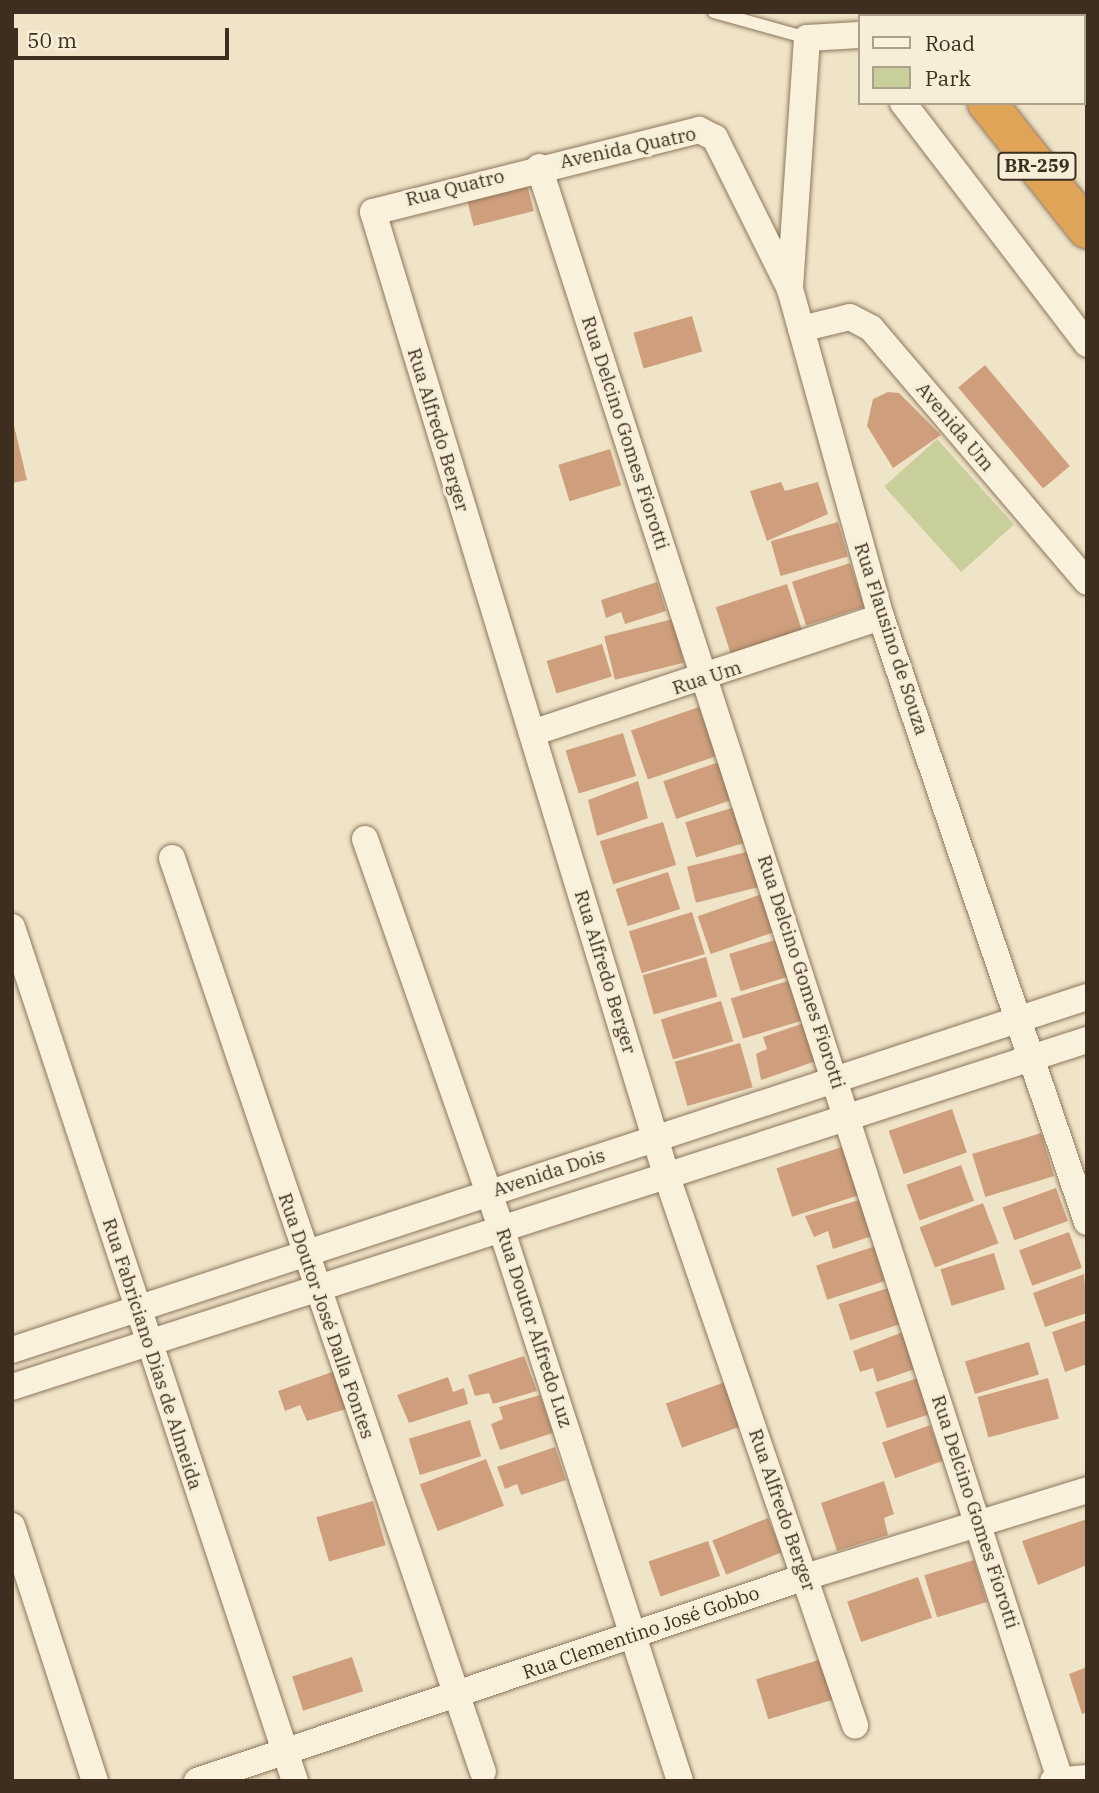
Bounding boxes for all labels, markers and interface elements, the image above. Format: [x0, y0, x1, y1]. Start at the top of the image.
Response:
scale bar [18, 14, 233, 58]
legend [858, 14, 1085, 105]
text: 50 m [27, 26, 77, 54]
text: Road [925, 29, 975, 57]
text: Park [925, 64, 971, 92]
street label: Avenida Quatro [558, 122, 698, 174]
road number: BR-259 [997, 152, 1077, 181]
street label: Rua Quatro [403, 165, 507, 211]
street label: Rua Delcino Gomes Fiorotti [576, 313, 674, 553]
street label: Rua Alfredo Berger [402, 345, 474, 515]
street label: Avenida Um [911, 378, 999, 476]
street label: Rua Flausino de Souza [849, 540, 933, 738]
street label: Rua Um [670, 656, 744, 700]
street label: Rua Delcino Gomes Fiorotti [752, 852, 850, 1092]
street label: Rua Alfredo Berger [569, 887, 641, 1057]
street label: Avenida Dois [490, 1144, 608, 1202]
street label: Rua Doutor José Dalla Fontes [273, 1190, 379, 1442]
street label: Rua Fabriciano Dias de Almeida [97, 1215, 207, 1493]
street label: Rua Doutor Alfredo Luz [491, 1225, 577, 1431]
street label: Rua Delcino Gomes Fiorotti [926, 1392, 1024, 1632]
street label: Rua Alfredo Berger [744, 1426, 820, 1594]
street label: Rua Clementino José Gobbo [520, 1582, 762, 1684]

